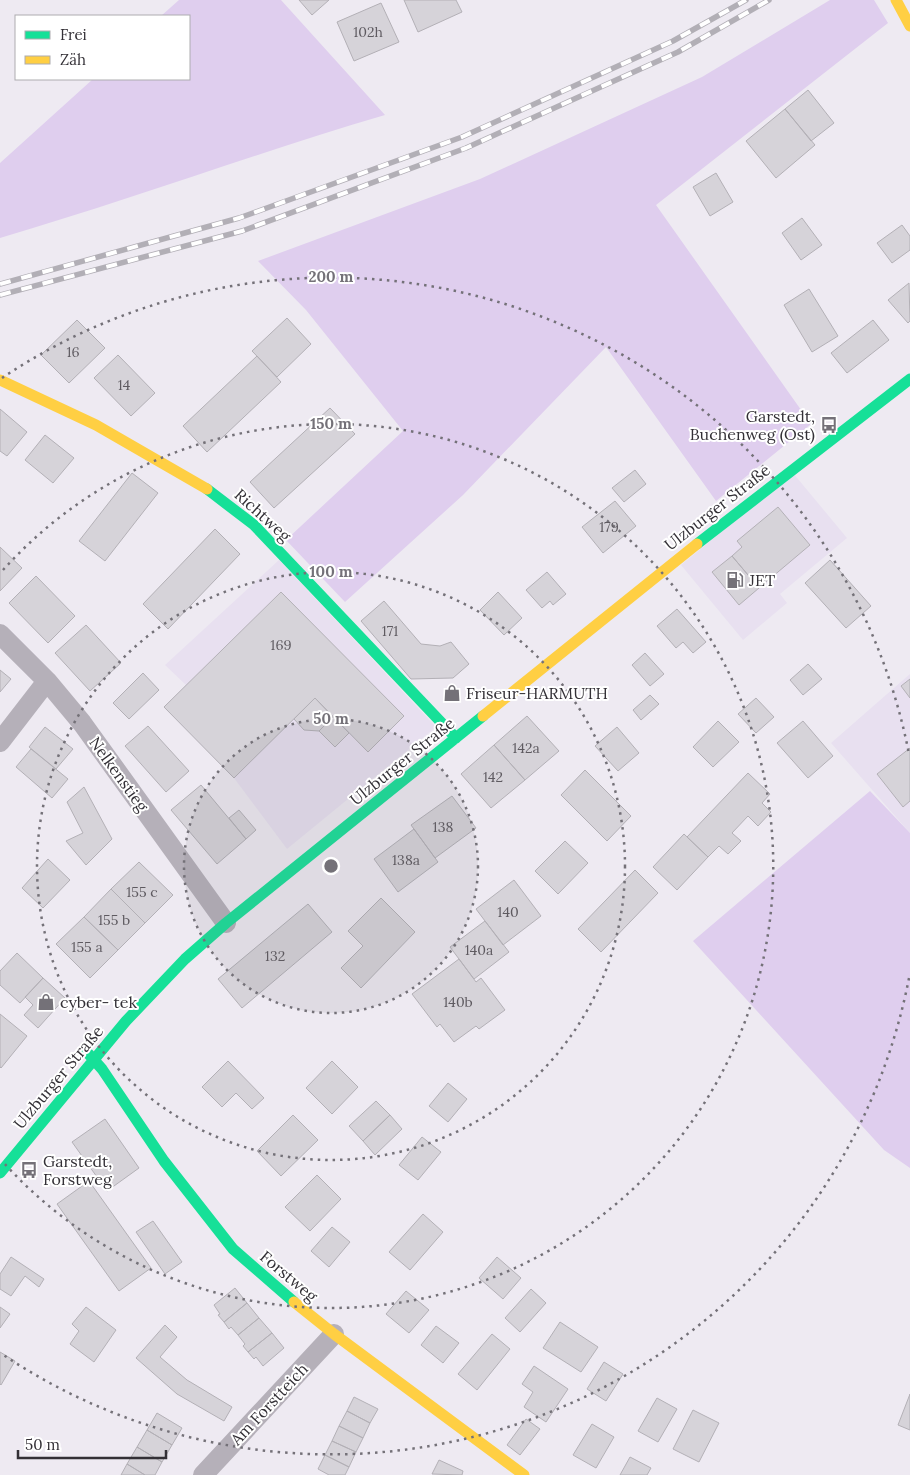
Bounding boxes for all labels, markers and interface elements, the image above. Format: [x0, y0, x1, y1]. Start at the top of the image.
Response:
legend [15, 15, 190, 80]
house number: 102h [353, 23, 383, 41]
text: Frei [60, 25, 87, 44]
text: Zäh [60, 50, 86, 69]
text: 200 m [309, 267, 354, 286]
house number: 16 [66, 343, 80, 361]
house number: 14 [118, 376, 131, 394]
place label: Garstedt, Buchenweg (Ost) [690, 406, 815, 445]
text: 150 m [310, 414, 352, 433]
bus stop icon: Garstedt, Buchenweg (Ost) [819, 415, 839, 435]
street label: Ulzburger Straße [660, 459, 774, 554]
street label: Richtweg [231, 484, 296, 546]
house number: 179 [599, 518, 619, 536]
text: 100 m [310, 562, 353, 581]
fuel station icon: JET [725, 570, 745, 590]
place label: JET [748, 570, 775, 590]
house number: 171 [382, 622, 398, 640]
house number: 169 [270, 636, 292, 654]
shop icon: Friseur-HARMUTH [442, 683, 462, 703]
place label: Friseur-HARMUTH [466, 683, 608, 703]
text: 50 m [313, 709, 349, 728]
street label: Ulzburger Straße [346, 713, 459, 809]
street label: Nelkenstieg [85, 733, 153, 816]
house number: 142a [512, 739, 540, 757]
house number: 142 [483, 768, 503, 786]
house number: 138 [433, 818, 454, 836]
house number: 138a [392, 851, 420, 869]
centre of rings [322, 857, 340, 875]
house number: 155 c [126, 883, 158, 901]
house number: 140 [497, 903, 519, 921]
house number: 155 b [98, 911, 130, 929]
house number: 155 a [71, 938, 103, 956]
house number: 140a [465, 941, 493, 959]
house number: 132 [265, 947, 285, 965]
shop icon: cyber- tek [36, 992, 56, 1012]
place label: cyber- tek [60, 992, 137, 1012]
house number: 140b [443, 993, 473, 1011]
street label: Ulzburger Straße [9, 1021, 107, 1133]
place label: Garstedt, Forstweg [43, 1151, 113, 1189]
bus stop icon: Garstedt, Forstweg [19, 1160, 39, 1180]
street label: Forstweg [256, 1246, 323, 1307]
street label: Am Forstteich [225, 1359, 312, 1450]
scale bar [18, 1428, 165, 1460]
text: 50 m [25, 1435, 60, 1454]

